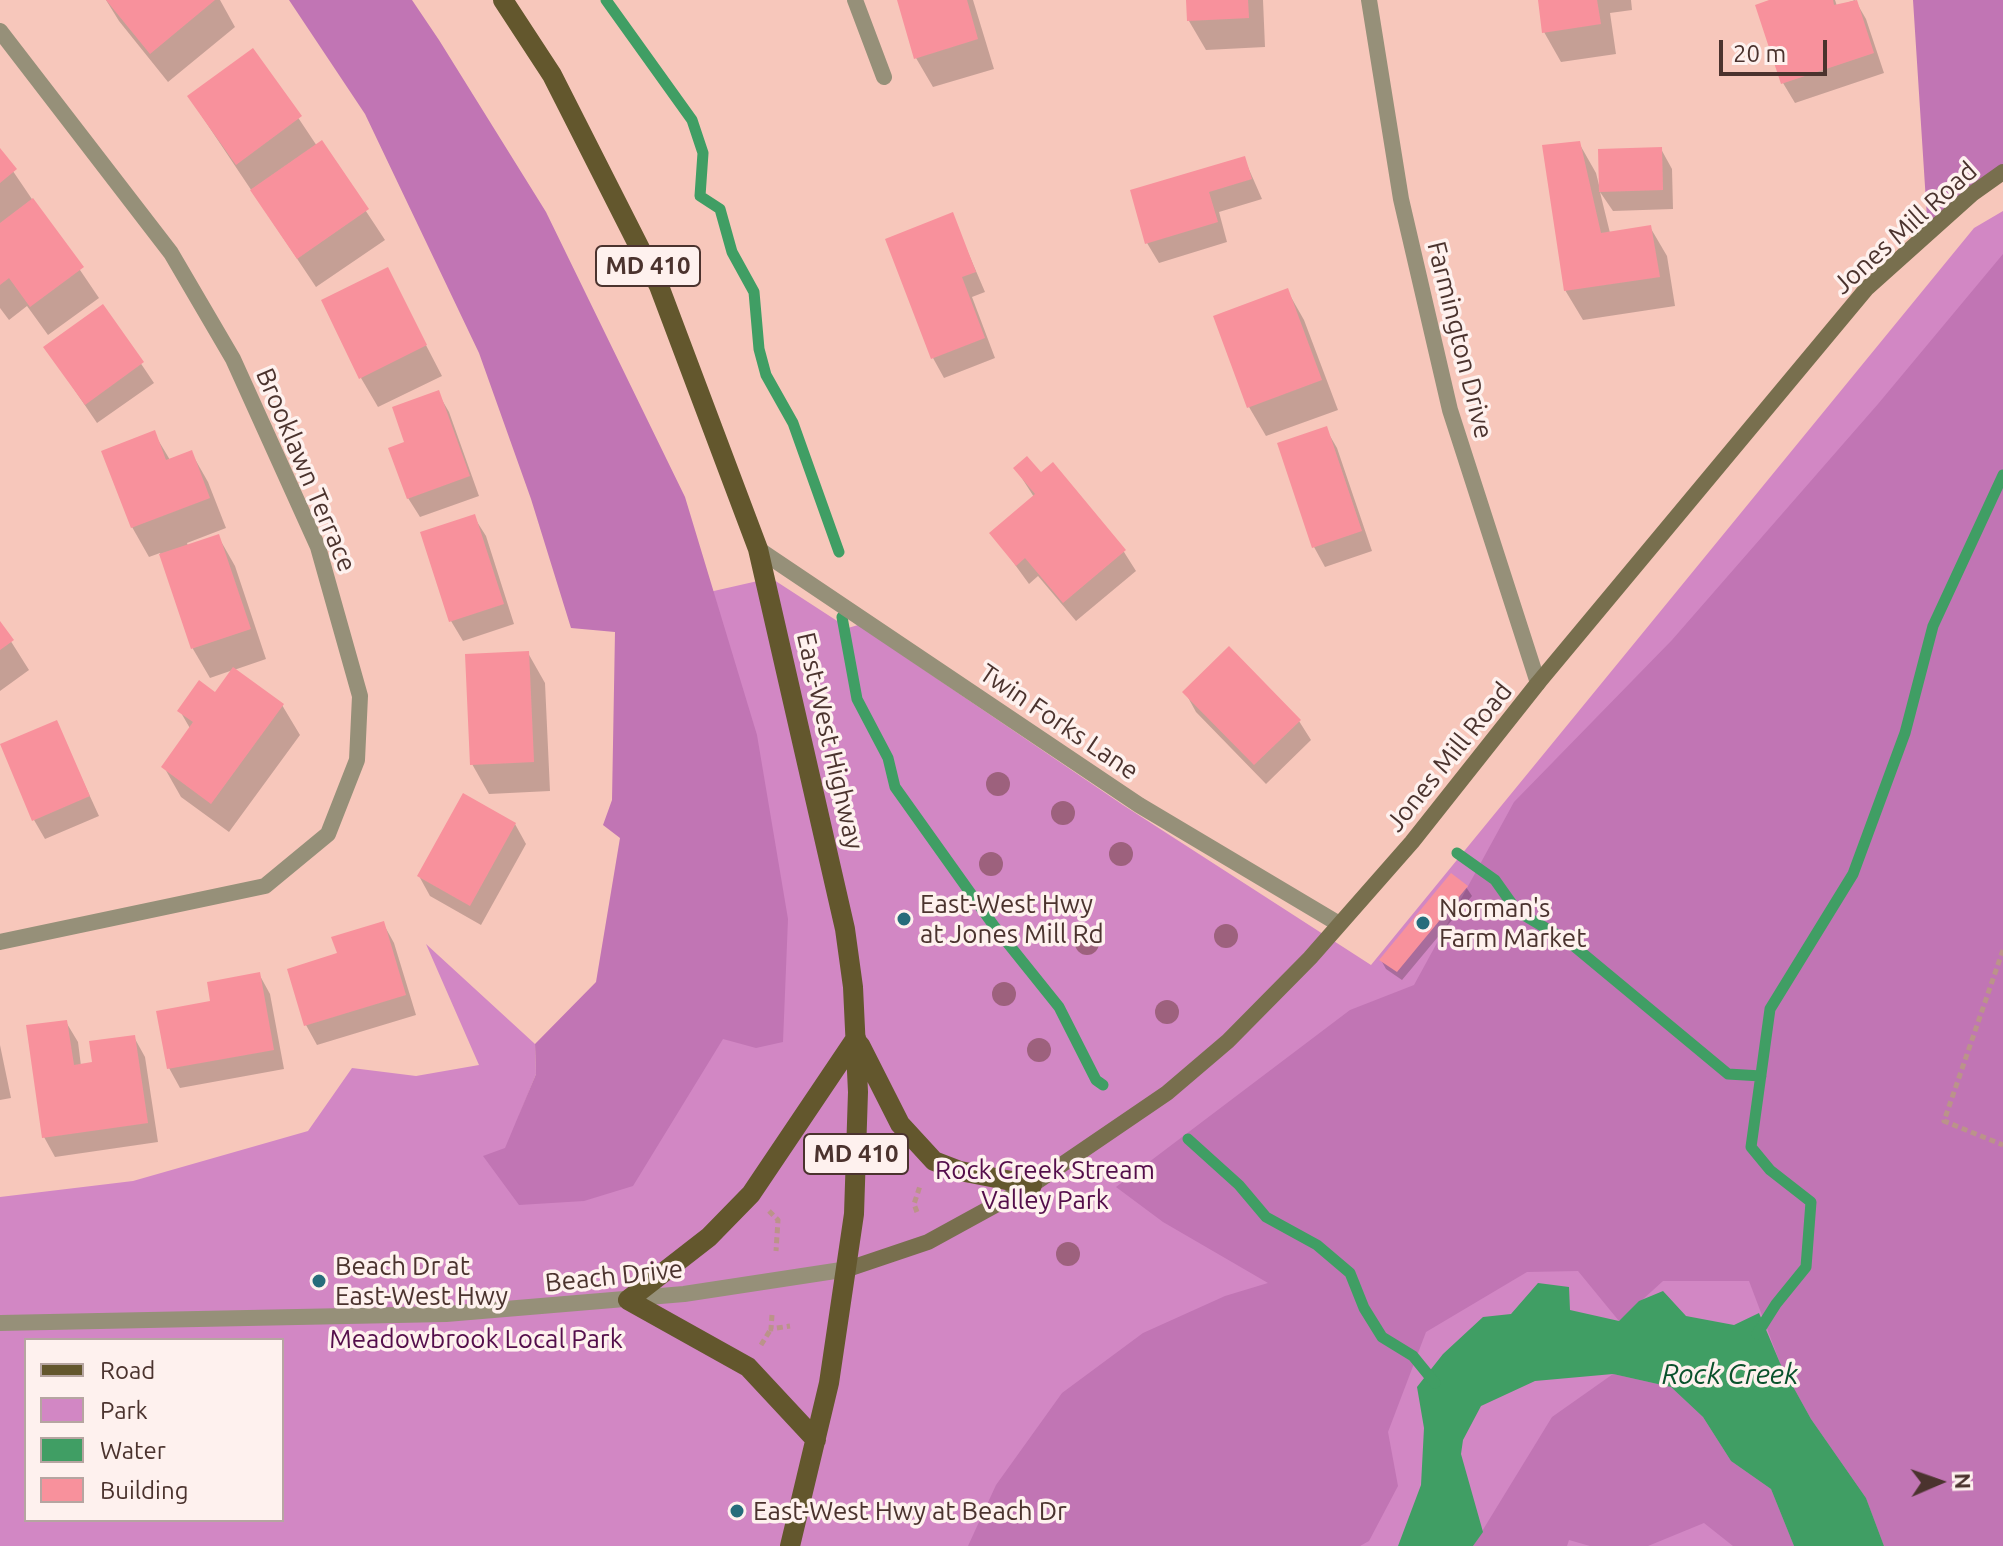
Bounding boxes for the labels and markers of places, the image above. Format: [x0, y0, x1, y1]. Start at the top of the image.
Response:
place label: East-West Hwy at Jones Mill Rd [920, 888, 1104, 950]
place label: Norman's Farm Market [1439, 892, 1586, 954]
marker: East-West Hwy at Jones Mill Rd [895, 910, 913, 928]
marker: Norman's Farm Market [1414, 914, 1432, 932]
place label: Beach Dr at East-West Hwy [335, 1250, 508, 1312]
marker: Beach Dr at East-West Hwy [310, 1272, 328, 1290]
place label: East-West Hwy at Beach Dr [753, 1495, 1067, 1527]
marker: East-West Hwy at Beach Dr [728, 1502, 746, 1520]

